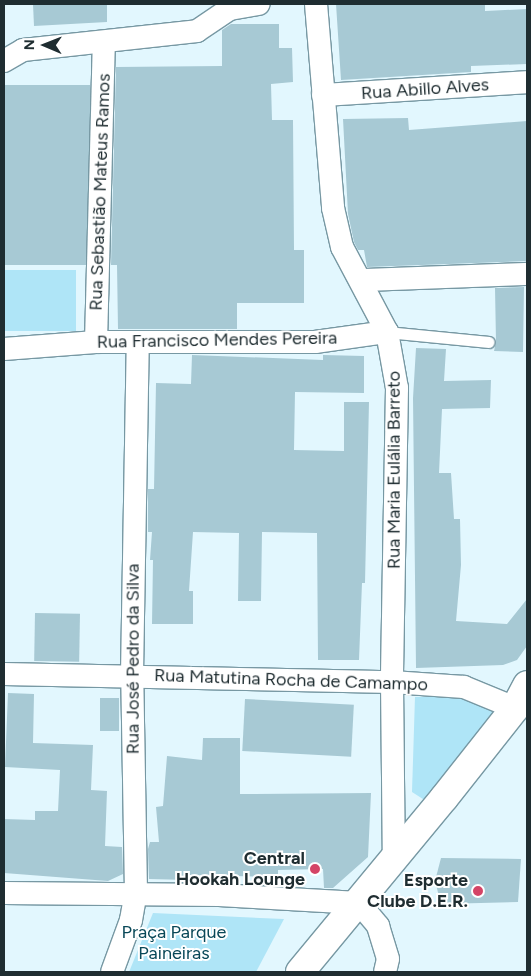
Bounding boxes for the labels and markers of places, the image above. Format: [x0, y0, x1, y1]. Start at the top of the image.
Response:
place label: Central Hookah Lounge [176, 848, 305, 891]
marker: Central Hookah Lounge [309, 863, 321, 875]
place label: Esporte Clube D.E.R. [367, 870, 468, 912]
marker: Esporte Clube D.E.R. [472, 885, 484, 897]

